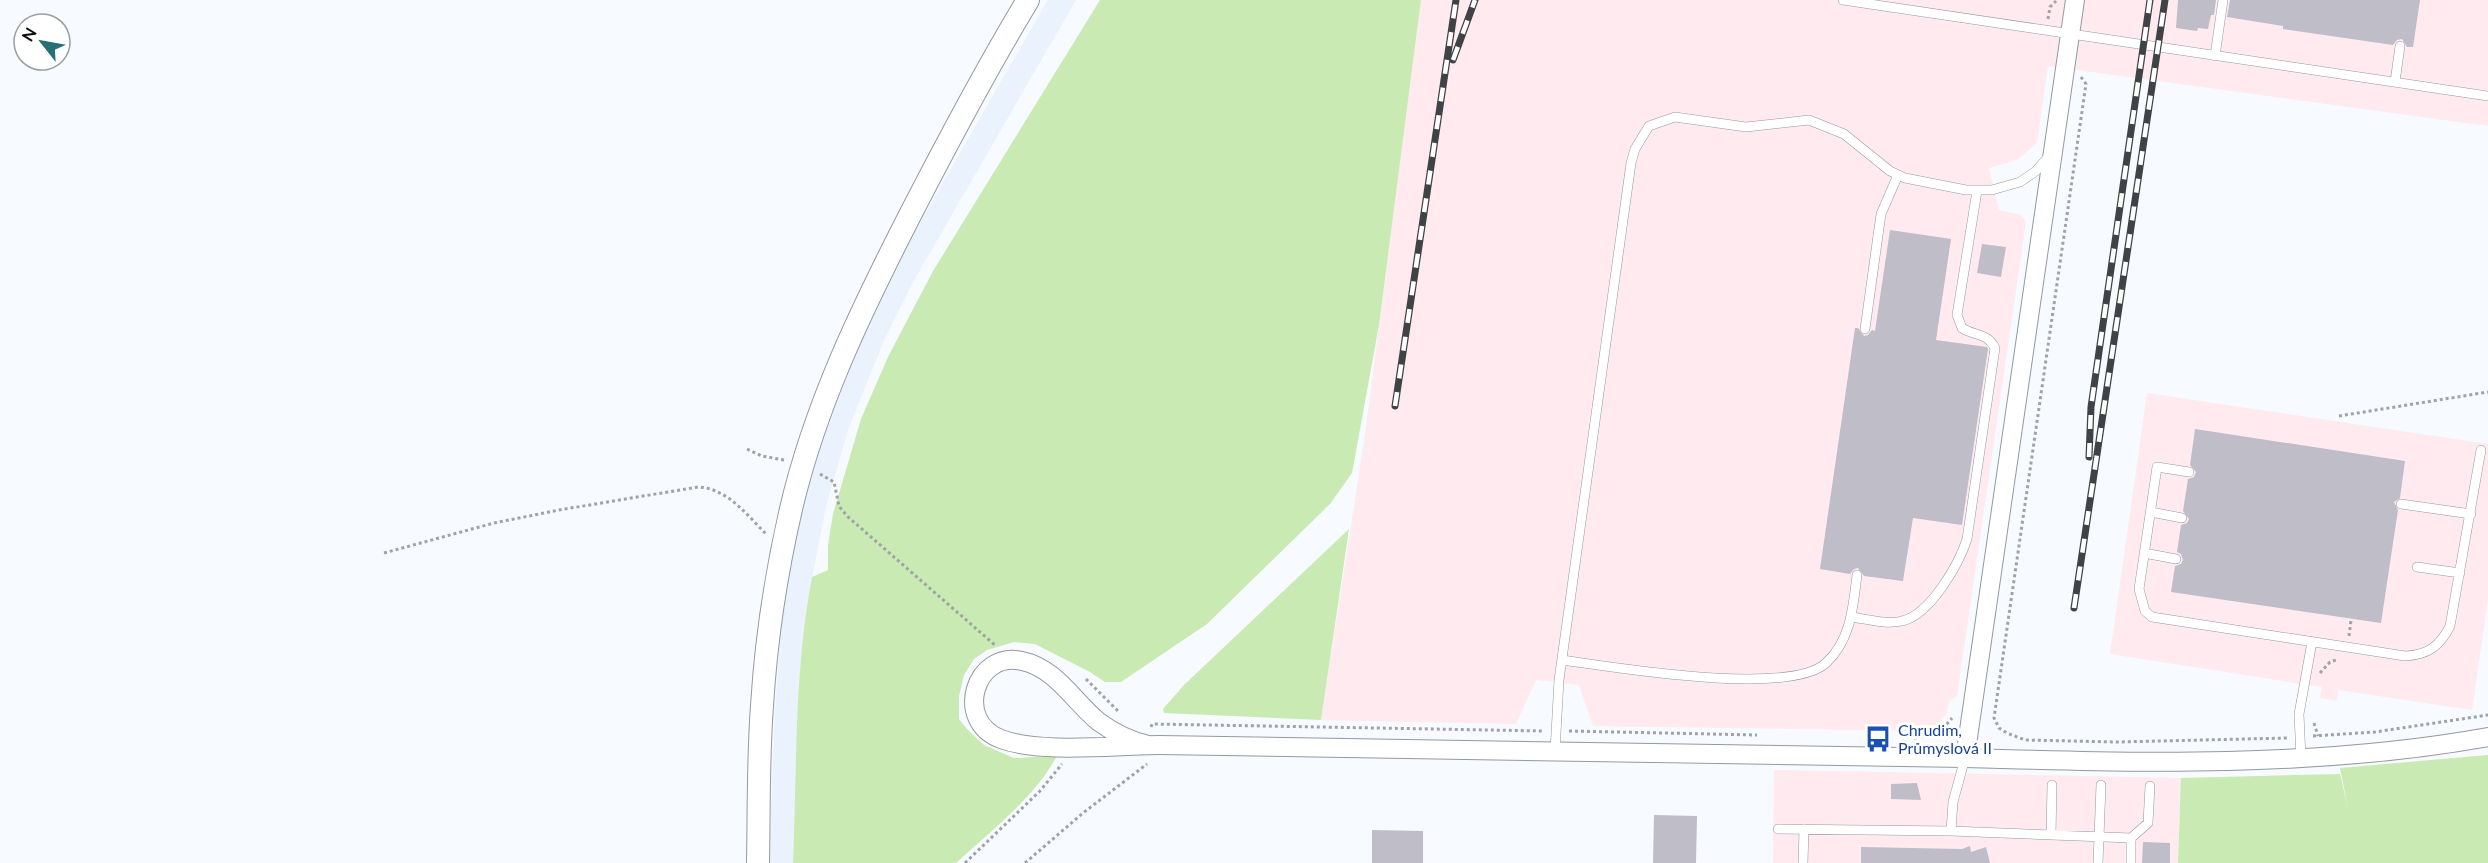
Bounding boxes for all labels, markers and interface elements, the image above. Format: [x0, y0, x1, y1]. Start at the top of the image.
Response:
north arrow [12, 12, 72, 72]
text: N [17, 24, 40, 44]
place label: Chrudim, Průmyslová II [1898, 720, 1992, 757]
bus stop icon: Chrudim, Průmyslová II [1863, 724, 1893, 754]

